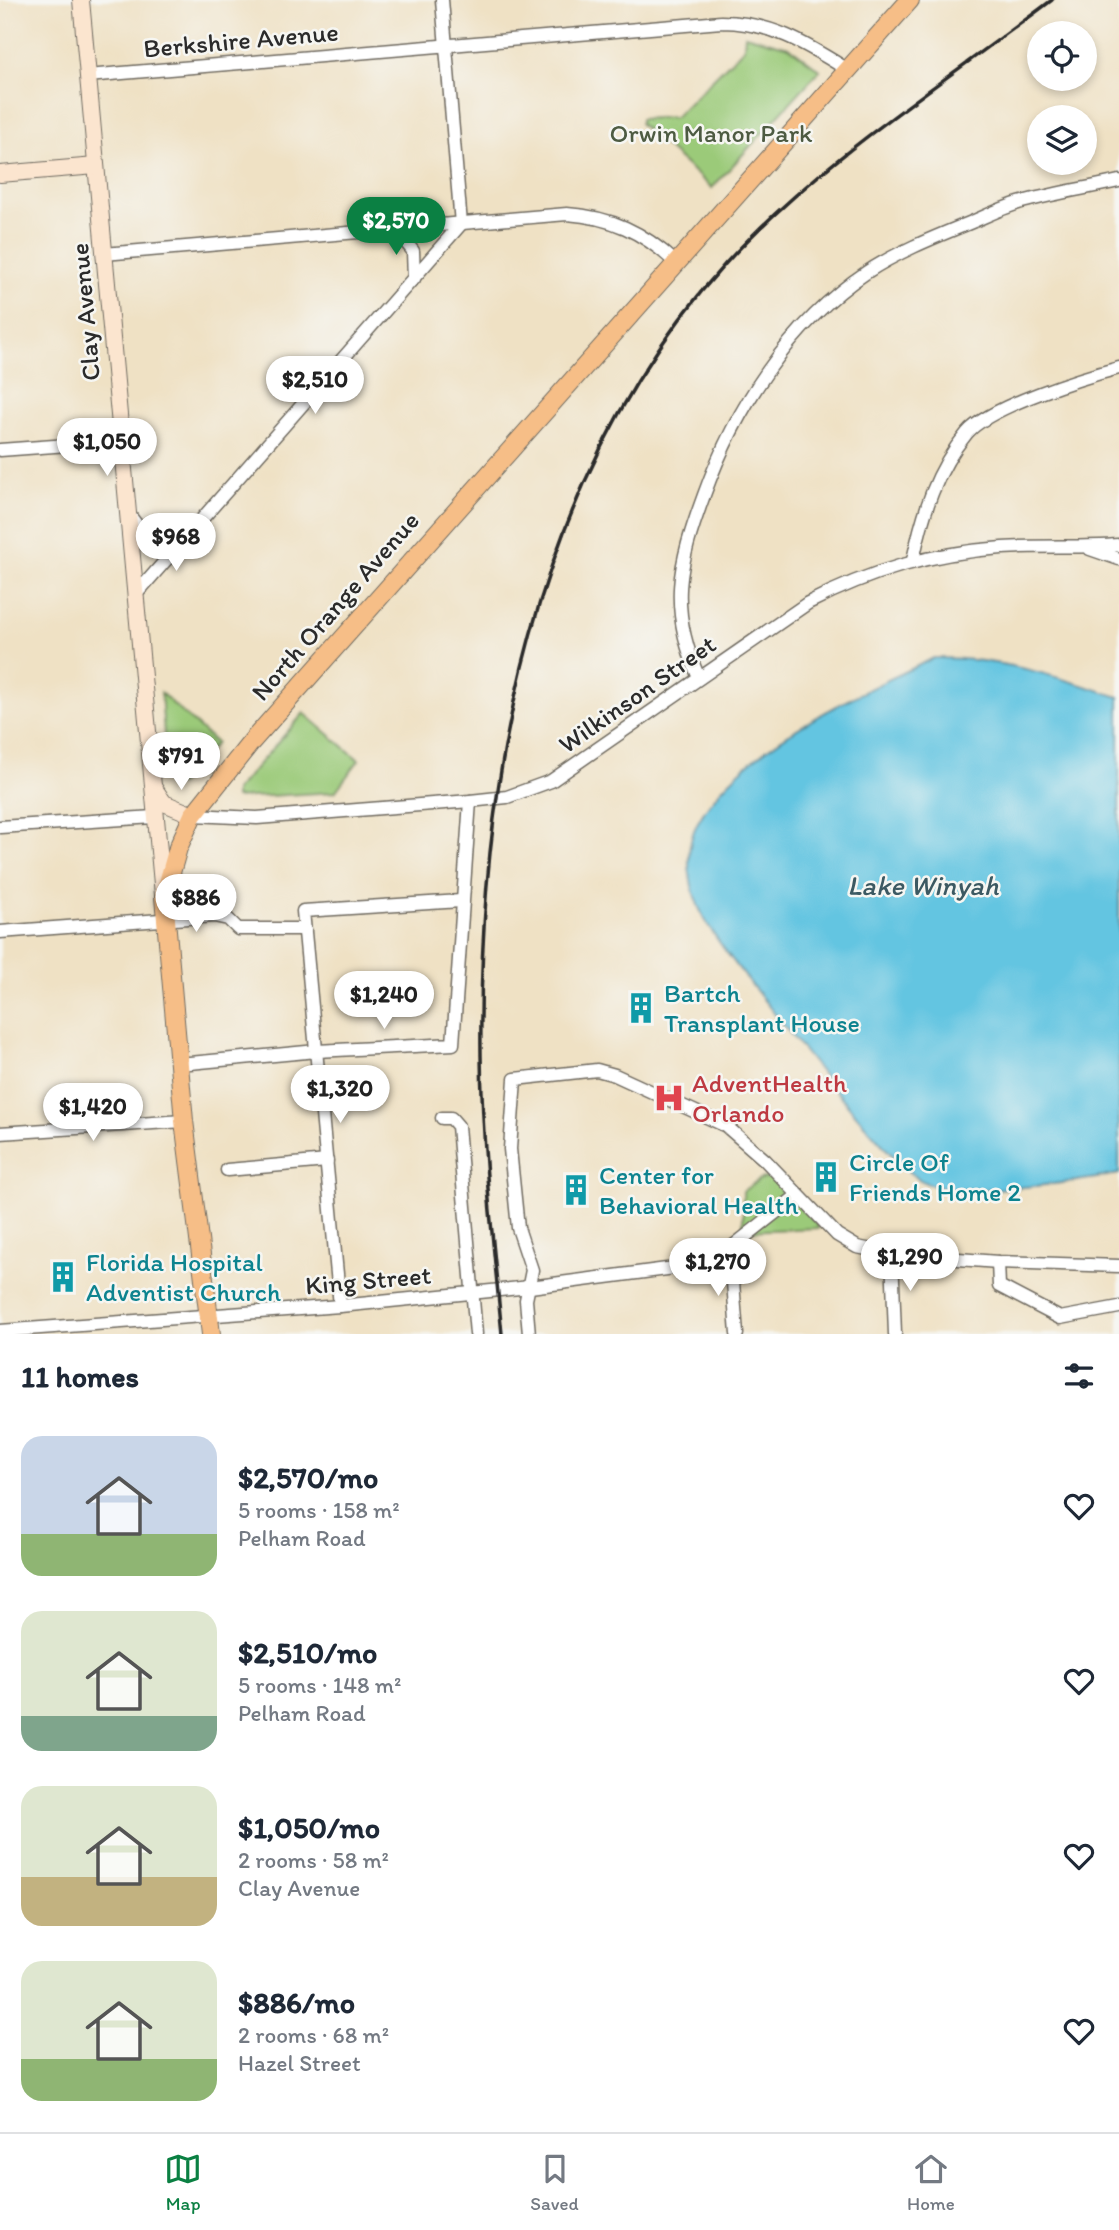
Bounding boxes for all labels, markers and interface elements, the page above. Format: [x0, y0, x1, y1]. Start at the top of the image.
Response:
street label: Berkshire Avenue [142, 16, 340, 64]
map controls [1027, 21, 1097, 175]
button: locate [1027, 21, 1097, 91]
button: layers [1027, 105, 1097, 175]
park label: Orwin Manor Park [609, 117, 813, 149]
pin: $2,570 [339, 198, 453, 257]
text: $2,570 [363, 206, 429, 234]
street label: Clay Avenue [63, 242, 107, 382]
pin: $2,510 [258, 356, 372, 416]
text: $2,510 [282, 365, 348, 393]
pin: $1,050 [50, 419, 164, 478]
text: $1,050 [73, 427, 141, 455]
street label: North Orange Avenue [244, 505, 426, 707]
pin: $968 [135, 514, 217, 573]
text: $968 [152, 522, 200, 550]
street label: Wilkinson Street [552, 628, 722, 760]
pin: $791 [140, 732, 222, 792]
text: $791 [158, 741, 204, 769]
water label: Lake Winyah [847, 868, 1000, 902]
pin: $886 [155, 874, 237, 934]
text: $886 [171, 883, 221, 911]
pin: $1,240 [327, 972, 441, 1031]
place label: Bartch Transplant House [664, 977, 860, 1039]
text: $1,240 [350, 980, 418, 1008]
building icon: Bartch Transplant House [624, 991, 658, 1025]
pin: $1,320 [283, 1066, 397, 1125]
place label: AdventHealth Orlando [692, 1067, 847, 1129]
text: $1,320 [307, 1074, 373, 1102]
hospital icon: AdventHealth Orlando [652, 1081, 686, 1115]
pin: $1,420 [36, 1084, 150, 1143]
text: $1,420 [59, 1092, 127, 1120]
place label: Circle Of Friends Home 2 [849, 1146, 1021, 1208]
place label: Center for Behavioral Health [599, 1159, 798, 1221]
building icon: Circle Of Friends Home 2 [809, 1160, 843, 1194]
building icon: Center for Behavioral Health [559, 1173, 593, 1207]
pin: $1,290 [853, 1234, 967, 1293]
pin: $1,270 [661, 1238, 775, 1298]
text: $1,290 [877, 1242, 943, 1270]
place label: Florida Hospital Adventist Church [86, 1246, 281, 1308]
text: $1,270 [685, 1247, 751, 1275]
street label: King Street [304, 1259, 433, 1301]
building icon: Florida Hospital Adventist Church [46, 1260, 80, 1294]
icon: filters [1060, 1357, 1098, 1395]
text: 11 homes [21, 1358, 139, 1395]
text: $2,570/mo [238, 1459, 378, 1496]
icon: home [77, 1464, 161, 1548]
icon: heart [1060, 1487, 1098, 1525]
text: 5 rooms · 158 m² [238, 1496, 400, 1524]
text: Pelham Road [238, 1524, 366, 1552]
text: $2,510/mo [238, 1634, 377, 1671]
icon: home [77, 1639, 161, 1723]
icon: heart [1060, 1662, 1098, 1700]
text: 5 rooms · 148 m² [238, 1671, 401, 1699]
text: Pelham Road [238, 1699, 366, 1727]
text: $1,050/mo [238, 1809, 380, 1846]
icon: home [77, 1814, 161, 1898]
icon: heart [1060, 1837, 1098, 1875]
text: 2 rooms · 58 m² [238, 1846, 389, 1874]
text: Clay Avenue [238, 1874, 360, 1902]
text: $886/mo [238, 1984, 355, 2021]
icon: home [77, 1989, 161, 2073]
icon: heart [1060, 2012, 1098, 2050]
text: 2 rooms · 68 m² [238, 2021, 389, 2049]
text: Hazel Street [238, 2049, 361, 2077]
tab: Map [164, 2150, 202, 2215]
tab: Saved [530, 2150, 579, 2215]
tab: Home [907, 2150, 955, 2215]

